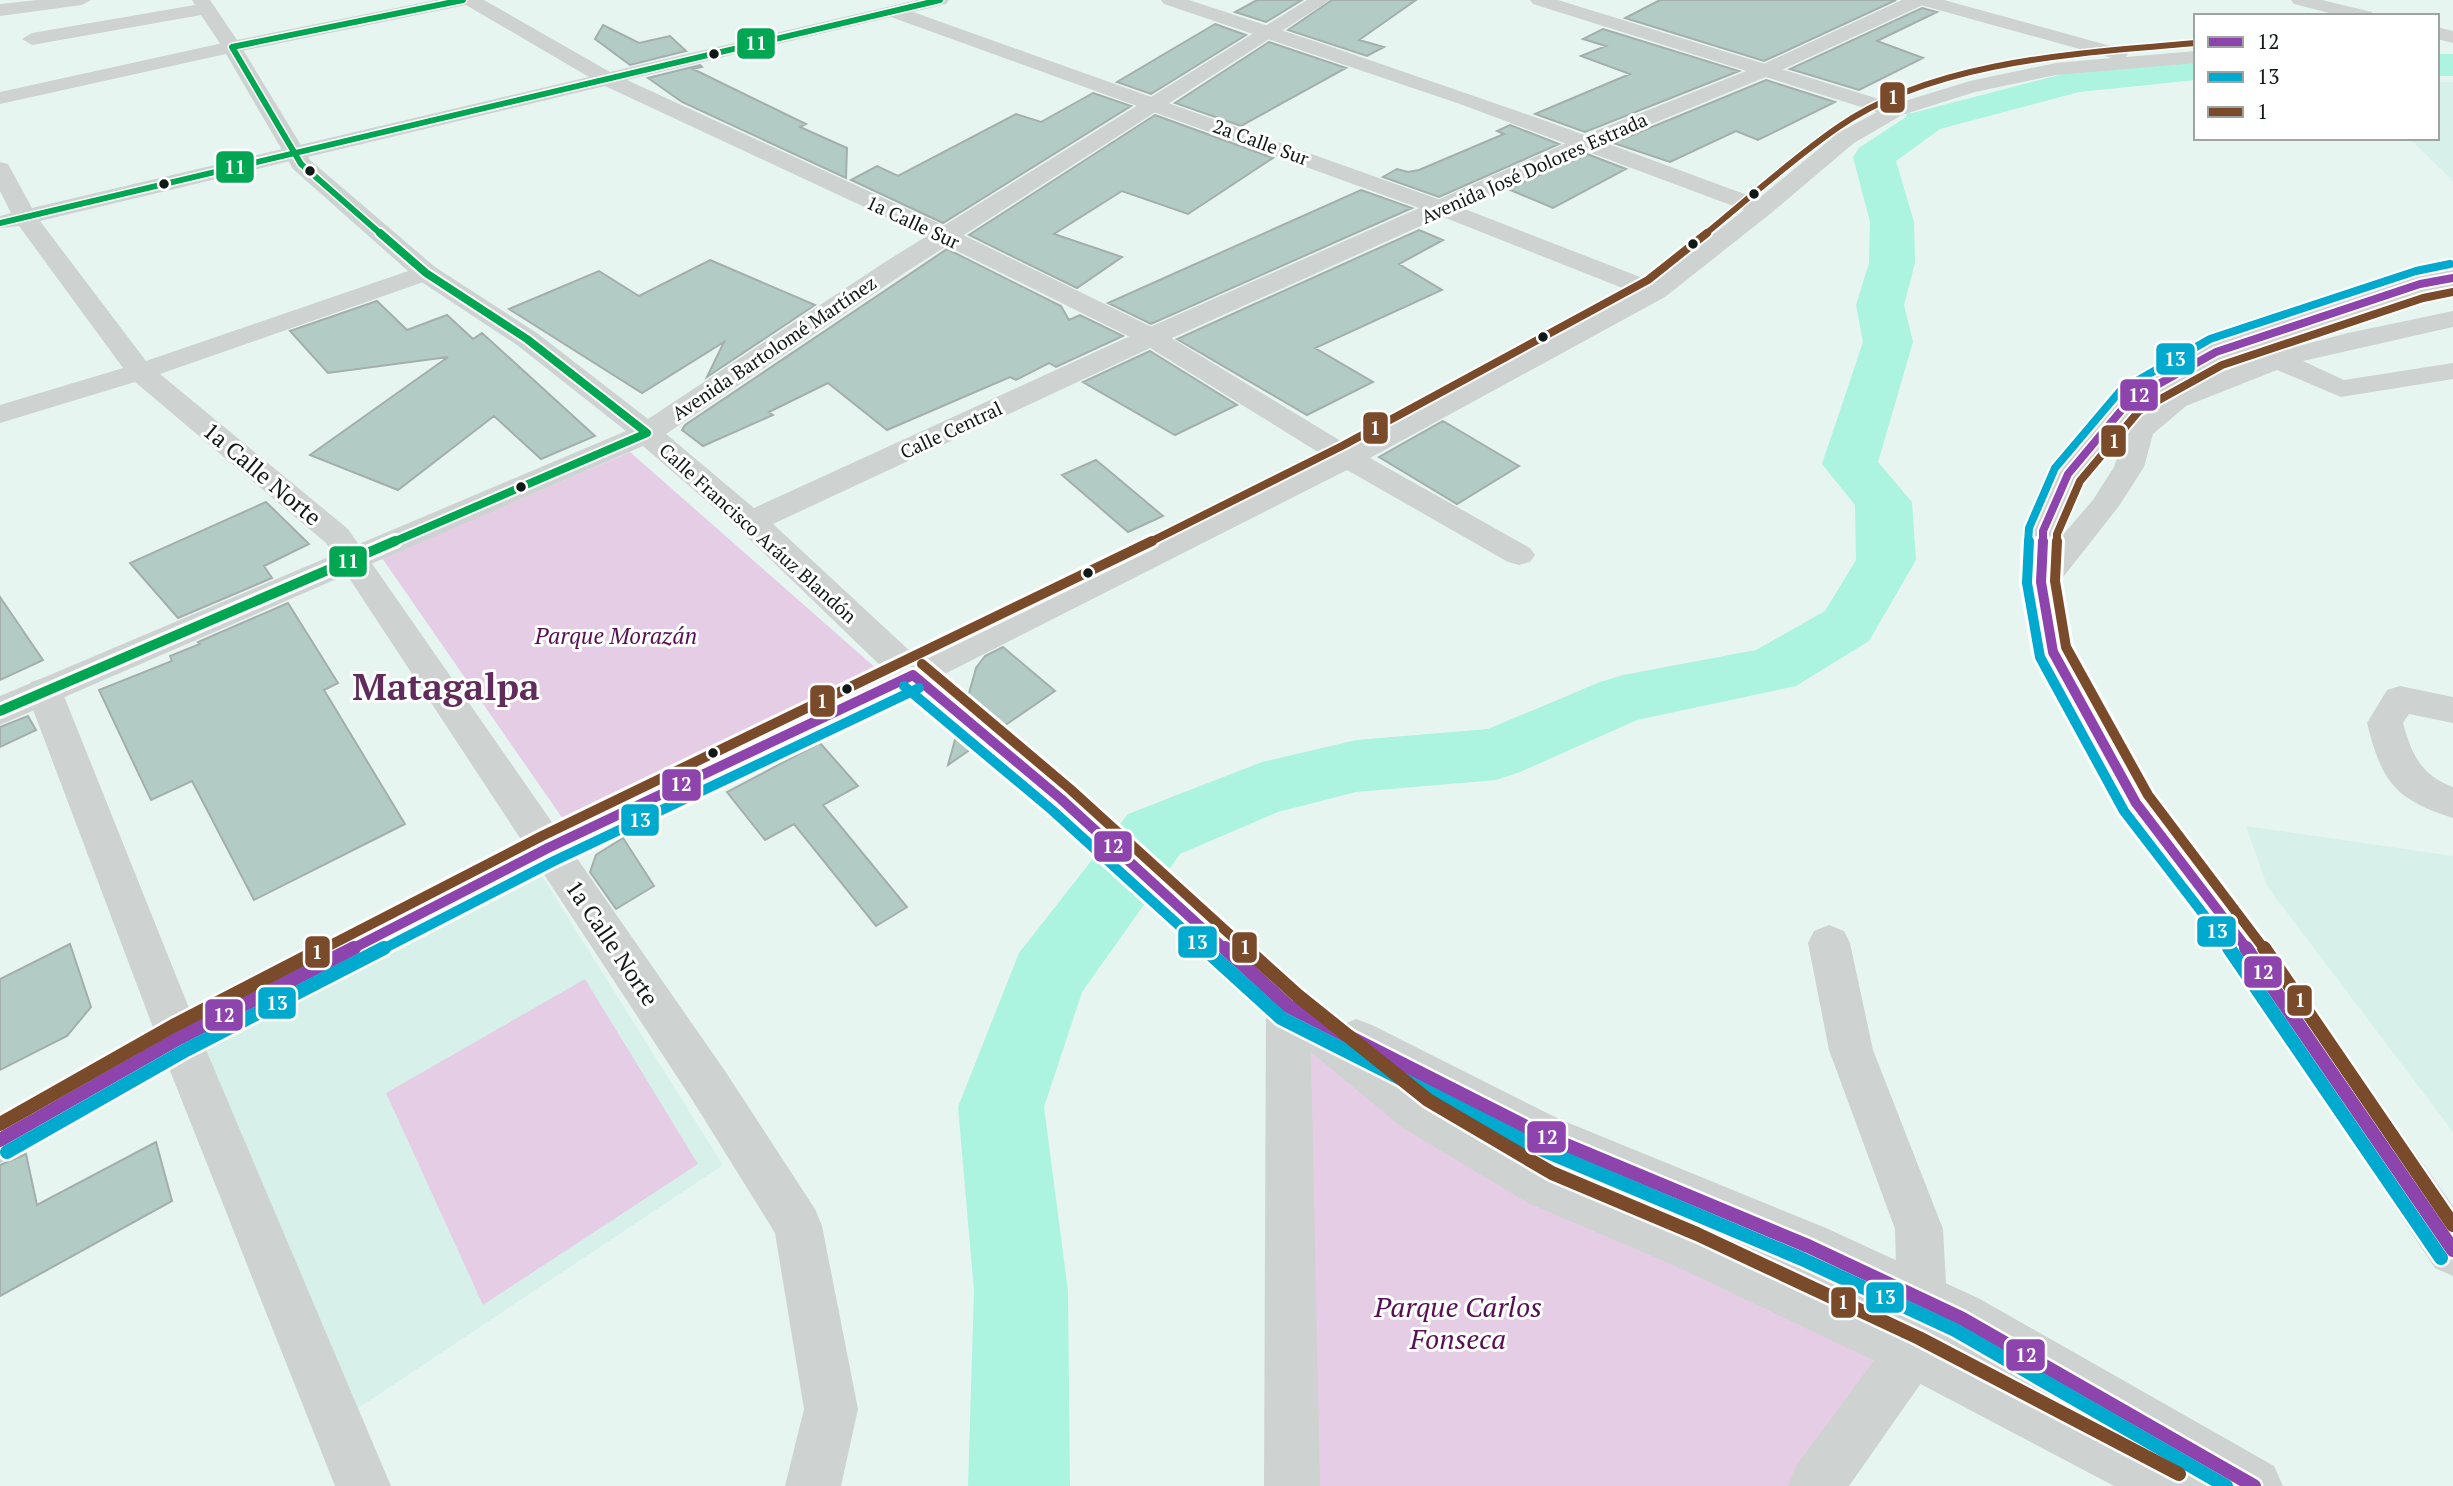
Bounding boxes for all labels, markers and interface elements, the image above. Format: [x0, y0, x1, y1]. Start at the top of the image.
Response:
legend [2194, 14, 2439, 140]
line badge: 11 [736, 27, 776, 60]
text: 12 [2257, 27, 2279, 55]
text: 11 [745, 30, 767, 55]
unlabelled marker [707, 47, 721, 61]
text: 13 [2257, 62, 2279, 90]
line badge: 1 [1879, 81, 1906, 114]
text: 1 [1888, 84, 1898, 109]
text: 1 [2257, 97, 2268, 125]
street label: Avenida José Dolores Estrada [1417, 106, 1651, 229]
street label: 2a Calle Sur [1210, 113, 1313, 171]
line badge: 11 [215, 150, 255, 184]
text: 11 [224, 154, 246, 179]
unlabelled marker [303, 164, 317, 178]
unlabelled marker [157, 177, 171, 191]
unlabelled marker [1747, 187, 1761, 201]
street label: 1a Calle Sur [863, 189, 965, 254]
unlabelled marker [1686, 237, 1700, 251]
street label: Avenida Bartolomé Martínez [667, 270, 881, 425]
unlabelled marker [1536, 330, 1550, 344]
line badge: 13 [2155, 342, 2196, 376]
text: 13 [2164, 346, 2186, 371]
line badge: 12 [2119, 378, 2159, 412]
text: 12 [2128, 382, 2150, 407]
street label: Calle Central [896, 395, 1006, 464]
line badge: 1 [1362, 411, 1389, 445]
street label: 1a Calle Norte [197, 415, 328, 532]
text: 1 [1370, 415, 1380, 440]
line badge: 1 [2100, 424, 2127, 458]
text: 1 [2109, 428, 2119, 453]
street label: Calle Francisco Aráuz Blandón [654, 437, 862, 628]
unlabelled marker [514, 480, 528, 494]
line badge: 11 [328, 545, 368, 578]
text: 11 [337, 548, 359, 573]
unlabelled marker [1081, 566, 1095, 580]
park label: Parque Morazán [534, 620, 697, 651]
district label: Matagalpa [352, 662, 540, 711]
unlabelled marker [840, 682, 854, 696]
line badge: 1 [809, 684, 836, 718]
text: 1 [817, 688, 827, 713]
unlabelled marker [706, 746, 720, 760]
line badge: 12 [661, 768, 702, 802]
text: 12 [670, 771, 692, 796]
line badge: 13 [620, 803, 660, 837]
text: 13 [629, 807, 651, 832]
line badge: 12 [1093, 830, 1133, 863]
text: 12 [1102, 833, 1124, 858]
street label: 1a Calle Norte [559, 874, 666, 1012]
line badge: 13 [2196, 915, 2237, 948]
text: 13 [2206, 918, 2228, 943]
line badge: 13 [1177, 925, 1218, 959]
text: 13 [1186, 929, 1208, 954]
line badge: 1 [1231, 931, 1258, 964]
text: 1 [1240, 934, 1250, 959]
line badge: 1 [304, 935, 331, 969]
text: 1 [312, 939, 322, 964]
line badge: 12 [2243, 955, 2283, 989]
text: 12 [2252, 959, 2274, 984]
line badge: 1 [2286, 984, 2313, 1017]
line badge: 13 [257, 986, 297, 1020]
text: 1 [2295, 987, 2305, 1012]
text: 13 [266, 990, 288, 1015]
line badge: 12 [204, 998, 244, 1032]
text: 12 [213, 1002, 235, 1027]
line badge: 12 [1526, 1120, 1567, 1154]
text: 12 [1536, 1124, 1558, 1149]
line badge: 13 [1865, 1281, 1905, 1314]
text: 13 [1874, 1284, 1896, 1309]
line badge: 1 [1830, 1286, 1857, 1319]
park label: Parque Carlos Fonseca [1373, 1288, 1542, 1357]
text: 1 [1838, 1289, 1848, 1314]
line badge: 12 [2005, 1338, 2046, 1372]
text: 12 [2015, 1342, 2037, 1367]

